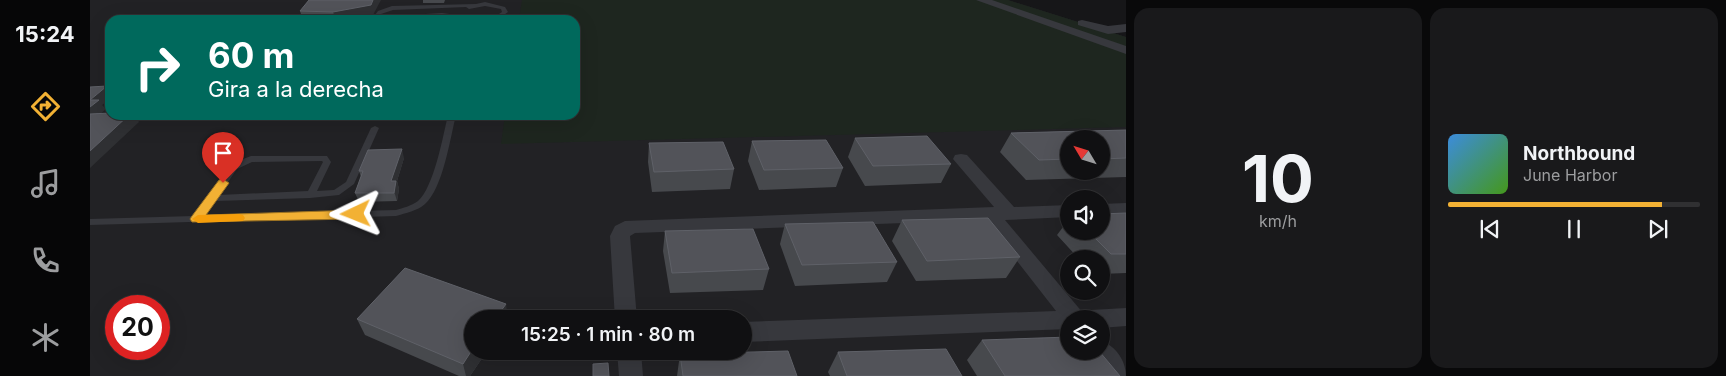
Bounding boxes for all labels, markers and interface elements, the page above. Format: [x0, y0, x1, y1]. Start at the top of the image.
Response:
text: 15:24 [15, 21, 75, 47]
text: 60 m [208, 34, 295, 76]
icon: right [125, 35, 190, 100]
text: Gira a la derecha [208, 76, 384, 102]
icon: directions [28, 89, 63, 124]
north arrow [1060, 130, 1110, 180]
map controls [1060, 130, 1110, 360]
pin [202, 132, 244, 183]
icon: arrive [209, 139, 237, 167]
text: 10 [1242, 139, 1314, 218]
text: Northbound [1523, 142, 1635, 165]
text: June Harbor [1523, 165, 1617, 185]
icon: music [28, 166, 63, 201]
position arrow [329, 187, 381, 239]
button: sound [1060, 190, 1110, 240]
text: km/h [1259, 211, 1297, 231]
icon: previous [1476, 215, 1504, 243]
icon: pause [1560, 215, 1588, 243]
icon: next [1644, 215, 1672, 243]
icon: phone [28, 243, 63, 278]
button: search [1060, 250, 1110, 300]
speed limit sign: 20 [105, 295, 170, 360]
button: layers [1060, 310, 1110, 360]
icon: climate [28, 320, 63, 355]
text: 15:25 · 1 min · 80 m [521, 323, 695, 346]

